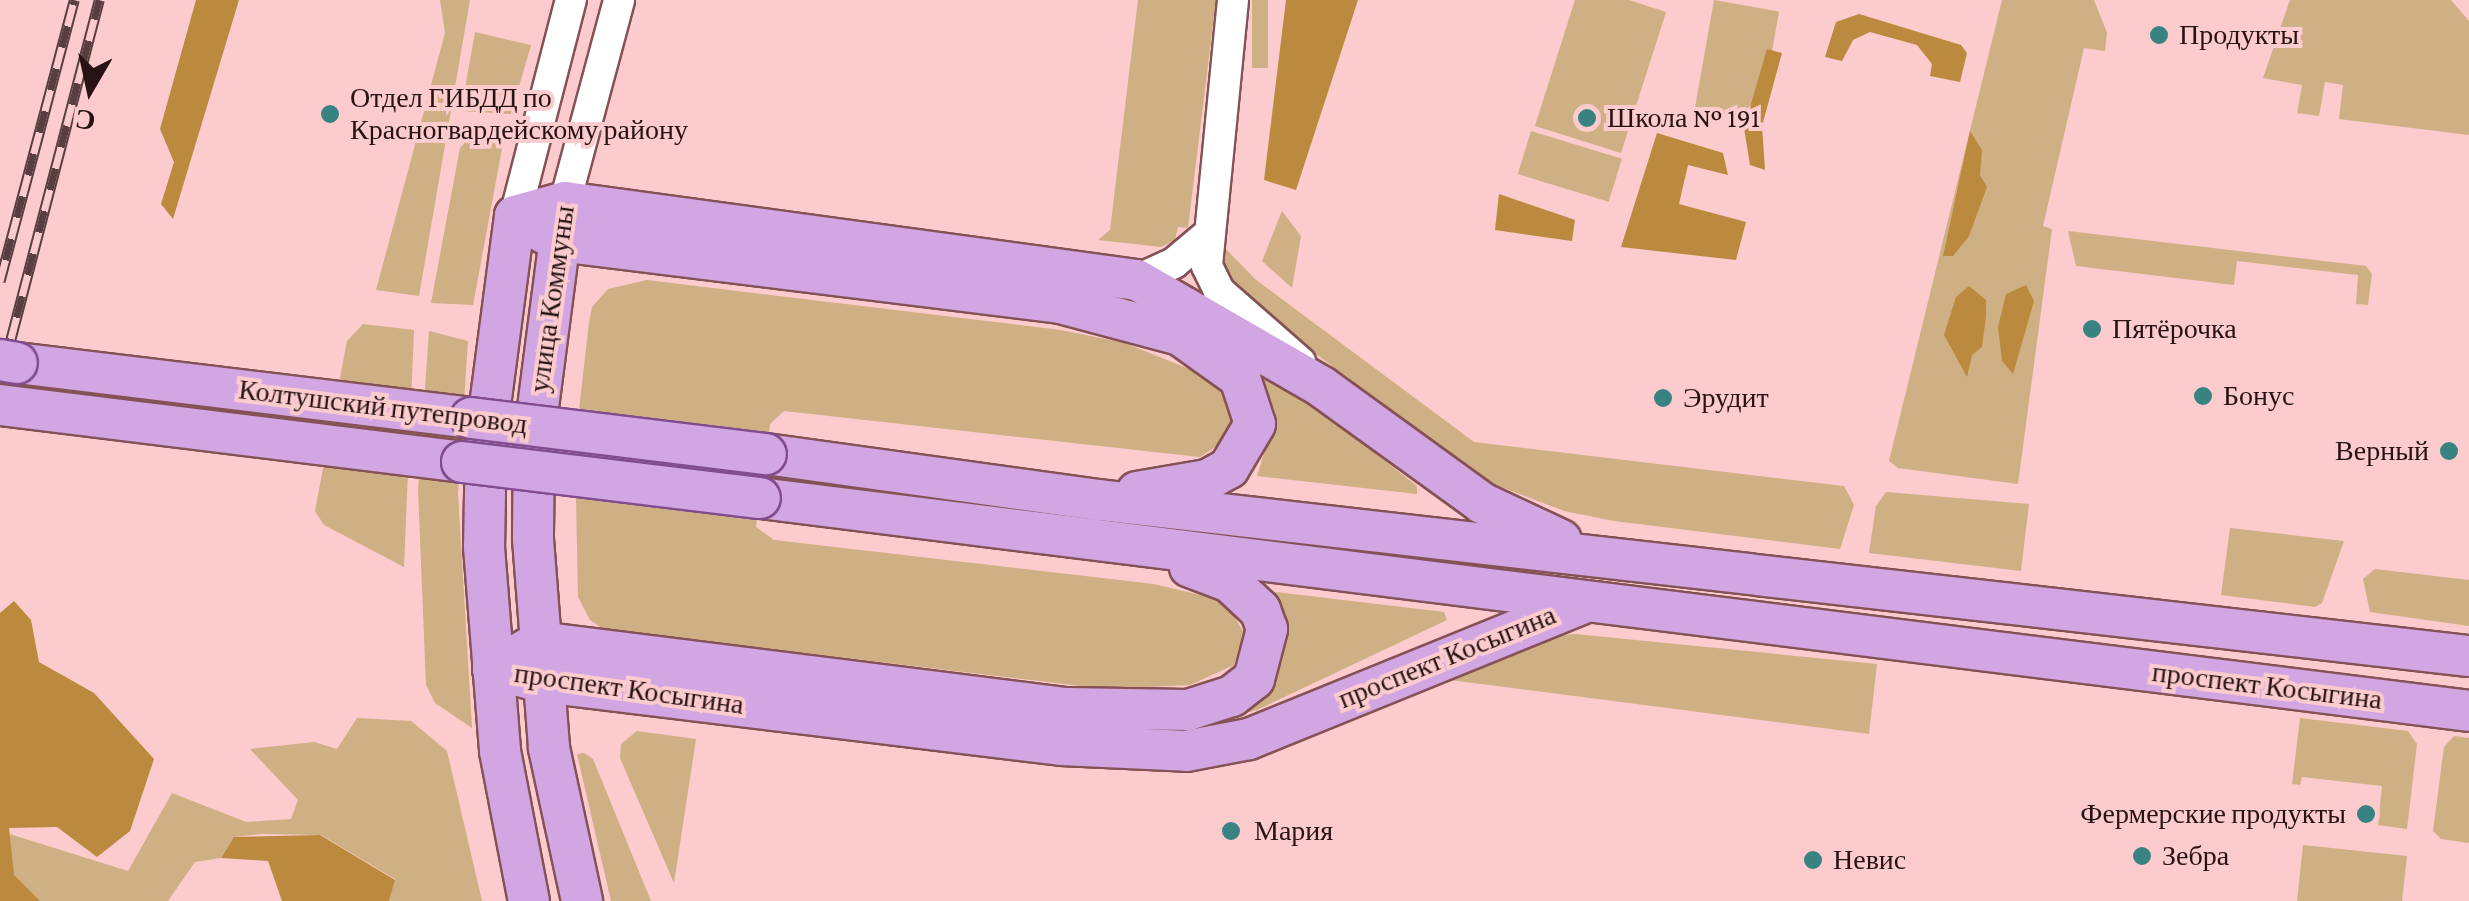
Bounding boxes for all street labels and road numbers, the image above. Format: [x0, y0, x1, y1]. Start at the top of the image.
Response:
street label: улица Коммуны [522, 203, 582, 395]
street label: Колтушский путепровод [237, 373, 529, 441]
street label: проспект Косыгина [1333, 598, 1561, 716]
street label: проспект Косыгина [2150, 655, 2384, 717]
street label: проспект Косыгина [512, 656, 746, 722]

